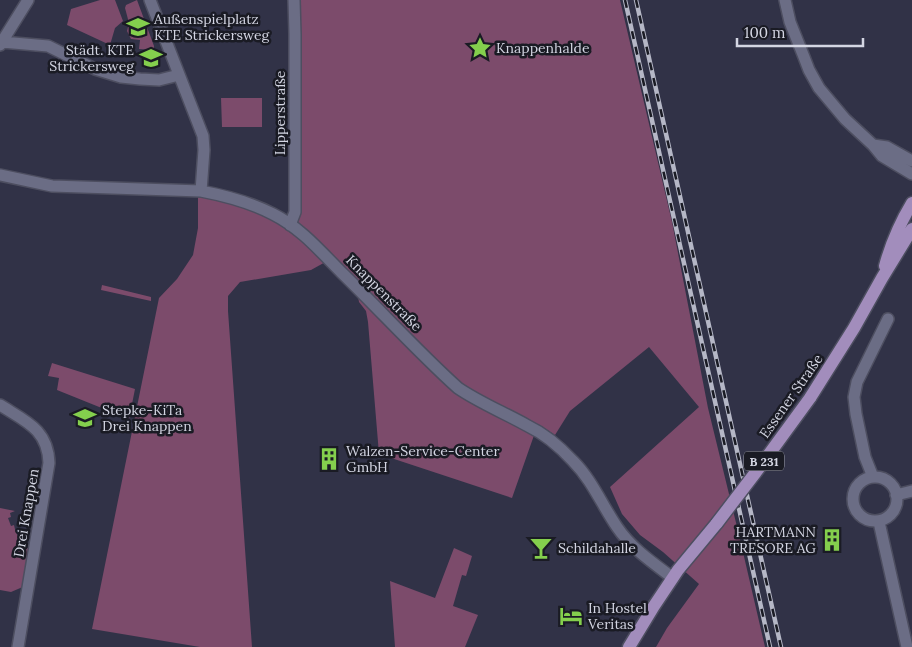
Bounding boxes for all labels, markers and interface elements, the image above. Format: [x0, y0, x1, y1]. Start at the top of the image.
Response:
place label: Außenspielplatz KTE Strickersweg [153, 10, 270, 44]
school or university icon: Außenspielplatz KTE Strickersweg [125, 14, 151, 40]
scale bar [737, 15, 863, 47]
text: 100 m [744, 23, 785, 42]
place icon: Knappenhalde [467, 35, 493, 61]
place label: Knappenhalde [496, 39, 590, 57]
place label: Städt. KTE Strickersweg [49, 41, 134, 75]
school or university icon: Städt. KTE Strickersweg [138, 45, 164, 71]
street label: Lipperstraße [271, 70, 289, 155]
street label: Knappenstraße [342, 251, 426, 335]
street label: Essener Straße [755, 350, 827, 442]
place label: Stepke-KiTa Drei Knappen [102, 401, 192, 435]
school or university icon: Stepke-KiTa Drei Knappen [72, 405, 98, 431]
place label: Walzen-Service-Center GmbH [346, 442, 500, 476]
building icon: Walzen-Service-Center GmbH [316, 446, 342, 472]
road number: B 231 [744, 452, 784, 471]
street label: Drei Knappen [9, 467, 43, 559]
place label: HARTMANN TRESORE AG [730, 523, 816, 557]
building icon: HARTMANN TRESORE AG [819, 527, 845, 553]
bar icon: Schildahalle [528, 535, 554, 561]
place label: Schildahalle [558, 539, 636, 557]
place label: In Hostel Veritas [587, 599, 647, 633]
hotel icon: In Hostel Veritas [558, 603, 584, 629]

